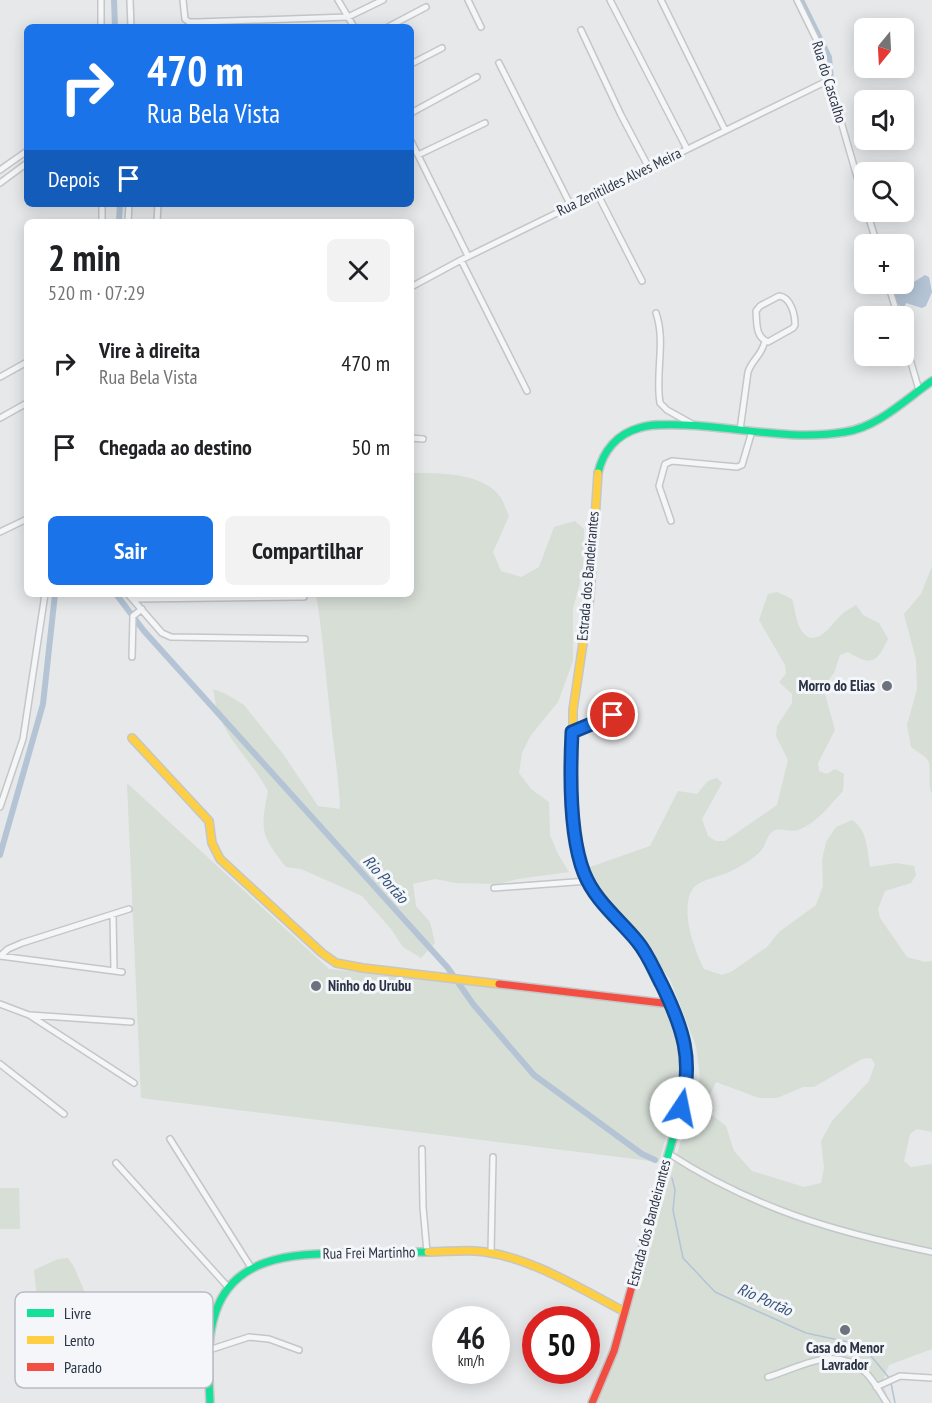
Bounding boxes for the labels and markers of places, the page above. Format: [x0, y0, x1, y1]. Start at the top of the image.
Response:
place label: Morro do Elias [798, 676, 875, 695]
marker: Morro do Elias [880, 679, 894, 693]
pin [587, 689, 638, 740]
place label: Ninho do Urubu [328, 976, 412, 995]
marker: Ninho do Urubu [309, 979, 323, 993]
marker: Casa do Menor Lavrador [838, 1323, 852, 1337]
place label: Casa do Menor Lavrador [806, 1338, 885, 1374]

